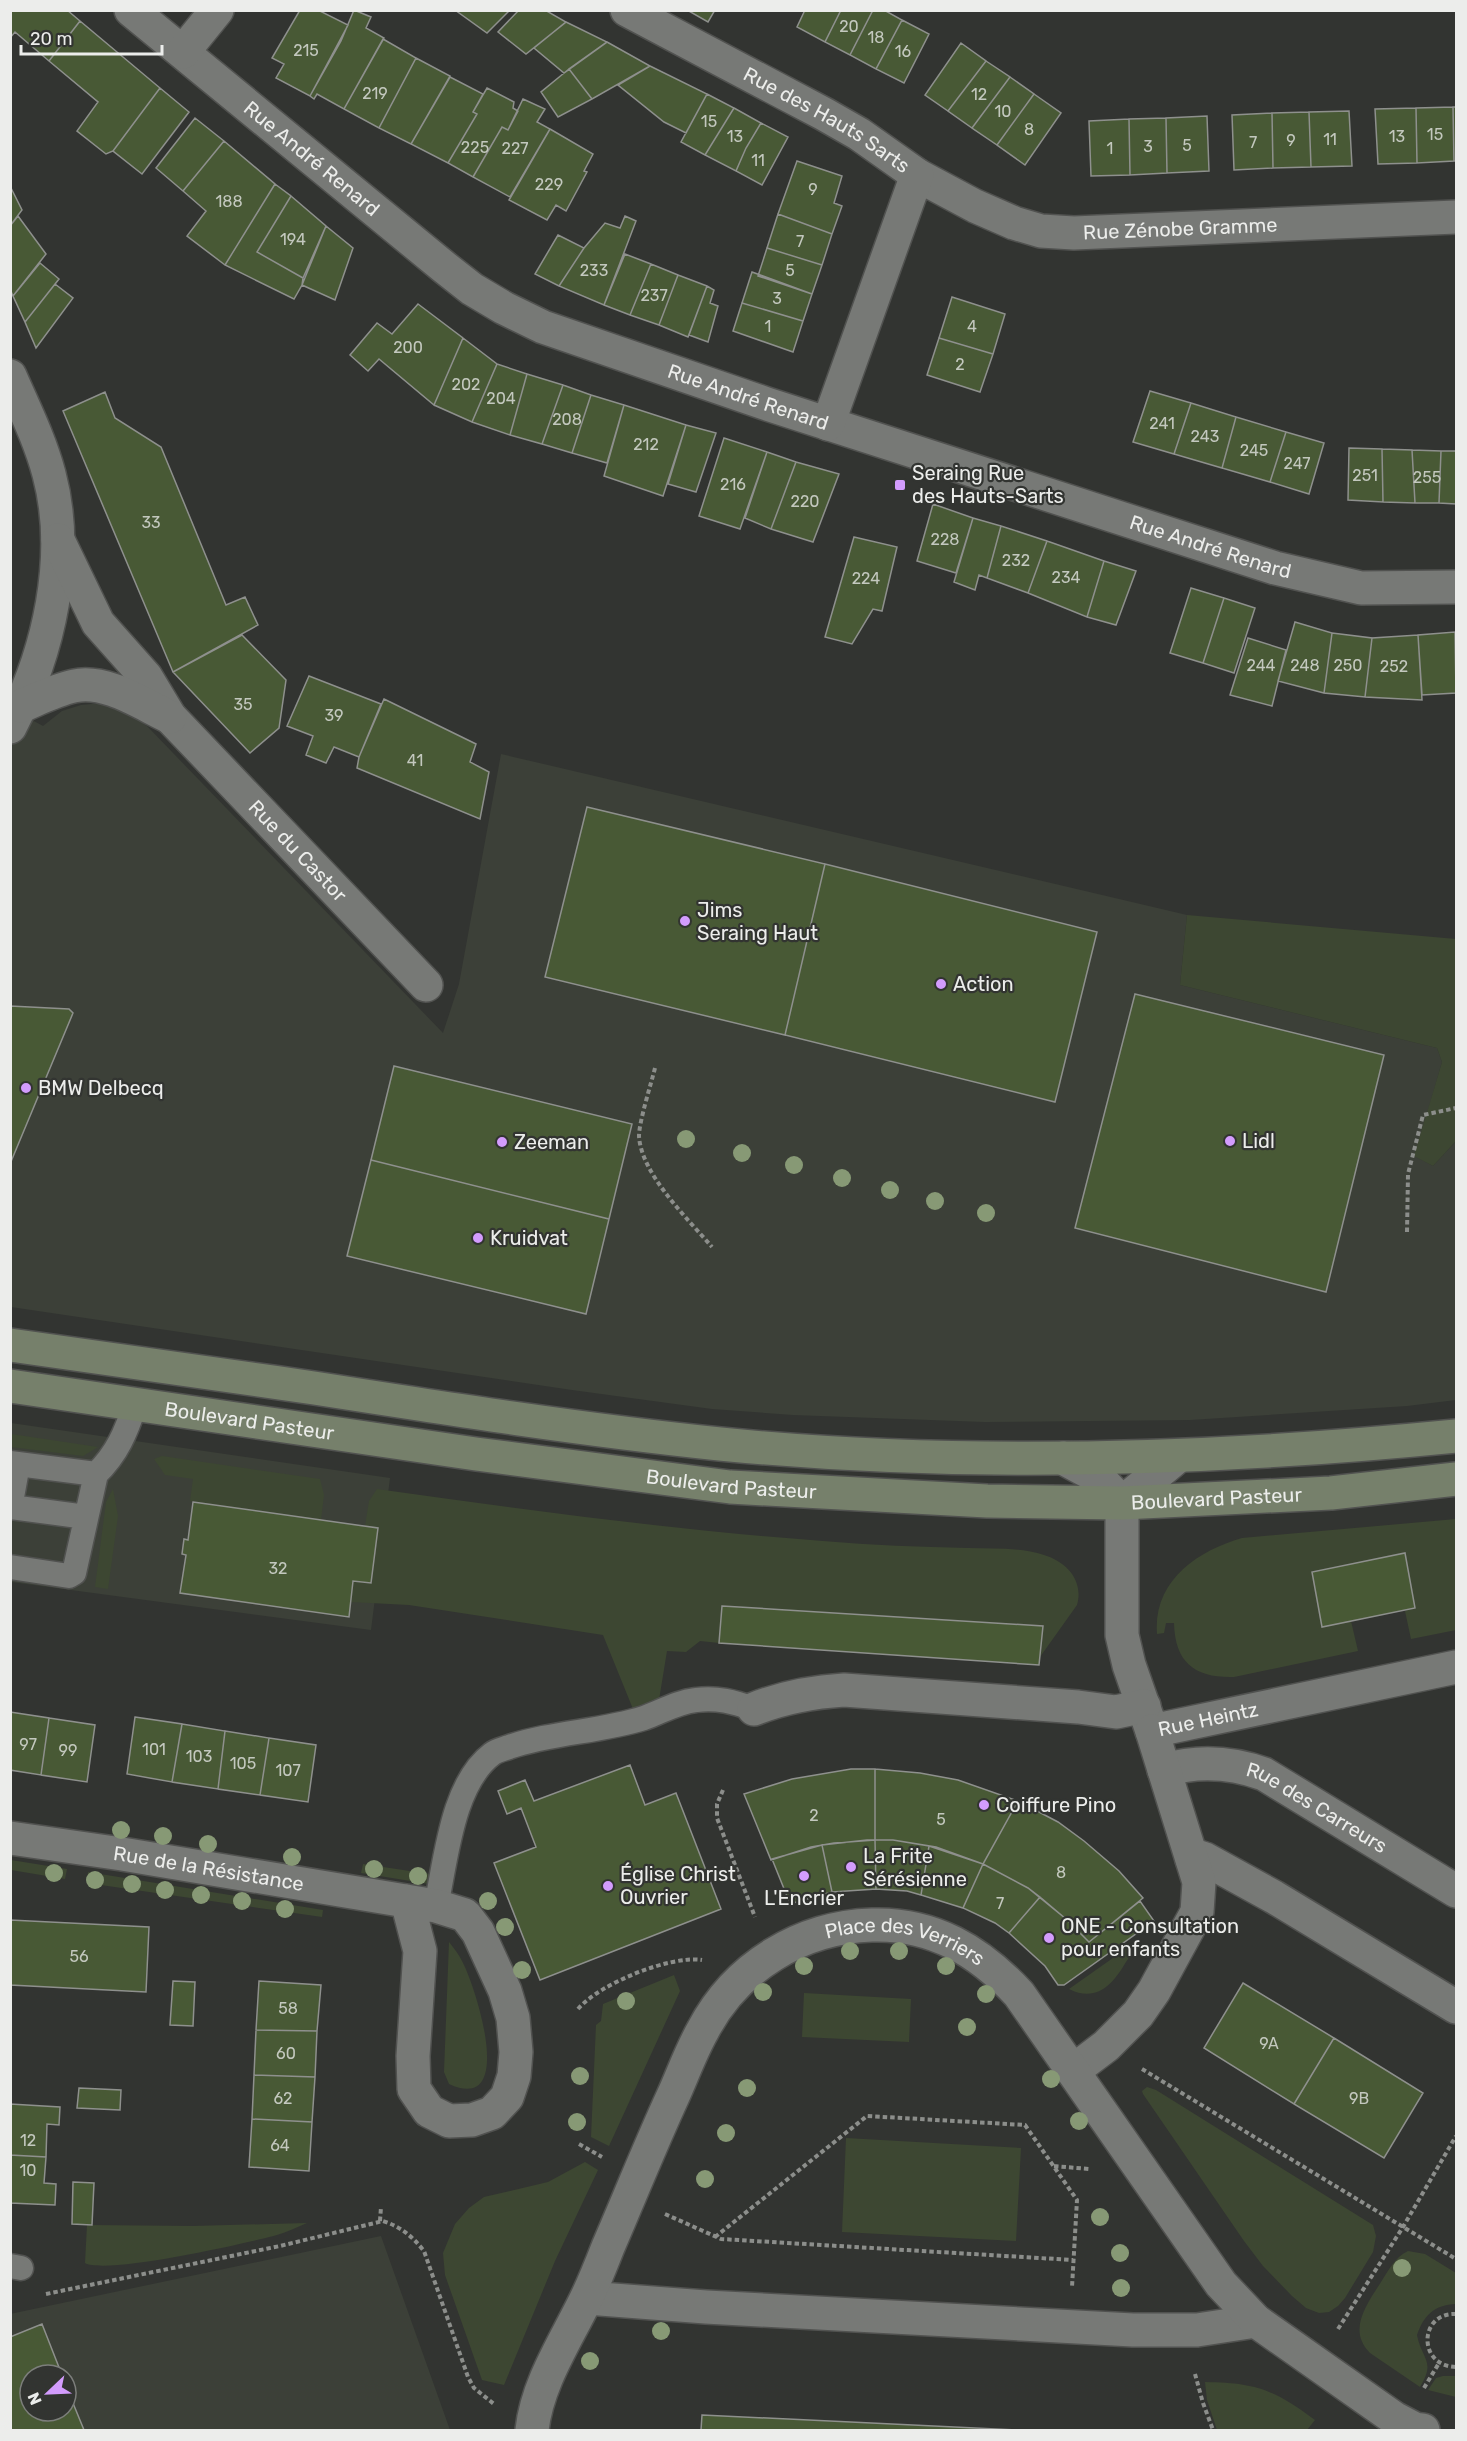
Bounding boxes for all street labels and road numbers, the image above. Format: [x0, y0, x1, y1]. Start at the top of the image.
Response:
street label: Rue des Hauts Sarts [739, 62, 914, 178]
street label: Rue André Renard [239, 96, 385, 221]
street label: Rue Zénobe Gramme [1083, 212, 1278, 245]
street label: Rue André Renard [665, 359, 832, 435]
street label: Rue André Renard [1127, 510, 1294, 583]
street label: Rue du Castor [244, 795, 352, 907]
street label: Boulevard Pasteur [163, 1397, 336, 1445]
street label: Boulevard Pasteur [645, 1464, 817, 1504]
street label: Boulevard Pasteur [1130, 1482, 1303, 1515]
street label: Rue Heintz [1156, 1697, 1260, 1741]
street label: Rue des Carreurs [1244, 1757, 1392, 1858]
street label: Rue de la Résistance [112, 1841, 306, 1896]
street label: Place des Verriers [822, 1913, 990, 1971]

